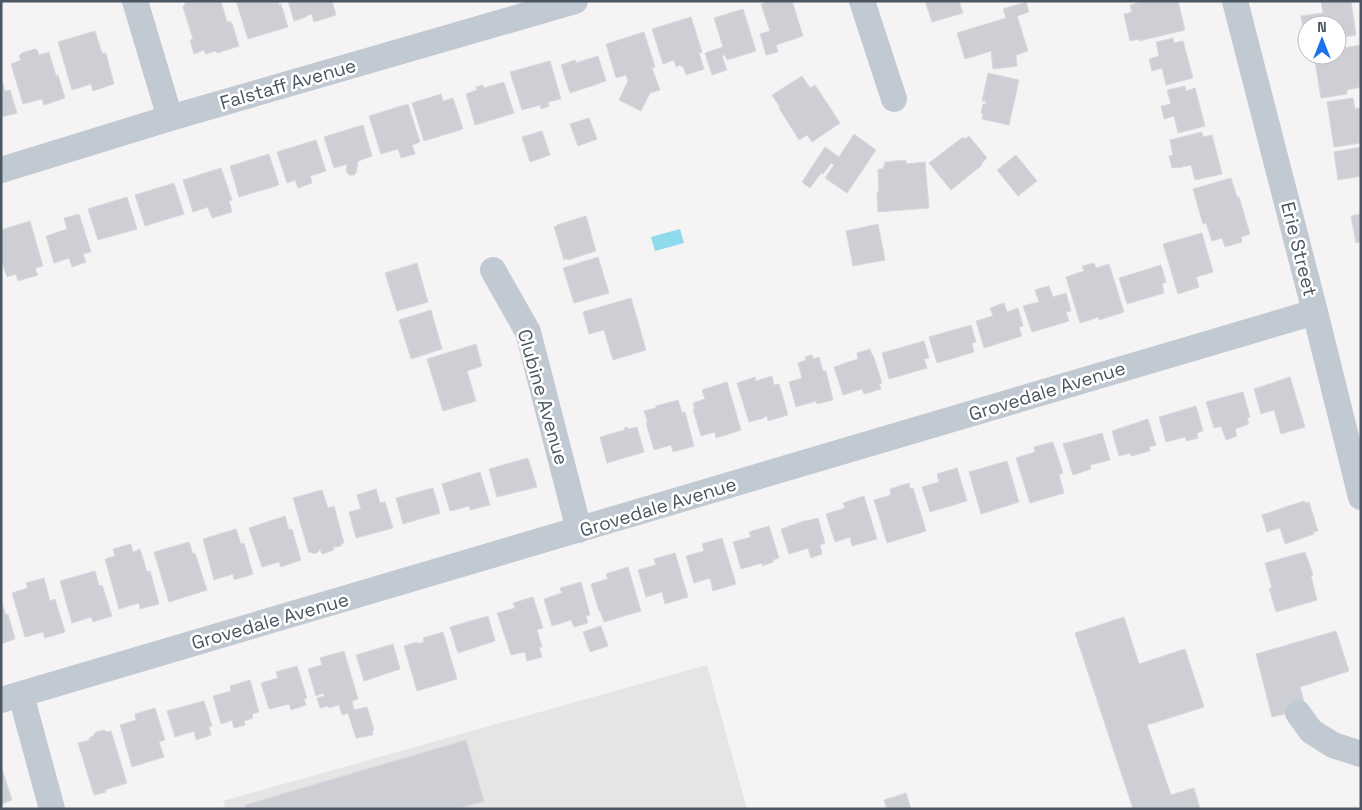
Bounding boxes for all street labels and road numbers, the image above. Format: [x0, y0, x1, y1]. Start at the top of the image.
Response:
street label: Falstaff Avenue [217, 53, 359, 115]
street label: Erie Street [1275, 199, 1323, 299]
street label: Clubine Avenue [512, 326, 574, 468]
street label: Grovedale Avenue [966, 355, 1128, 427]
street label: Grovedale Avenue [577, 471, 739, 543]
street label: Grovedale Avenue [188, 587, 352, 655]

